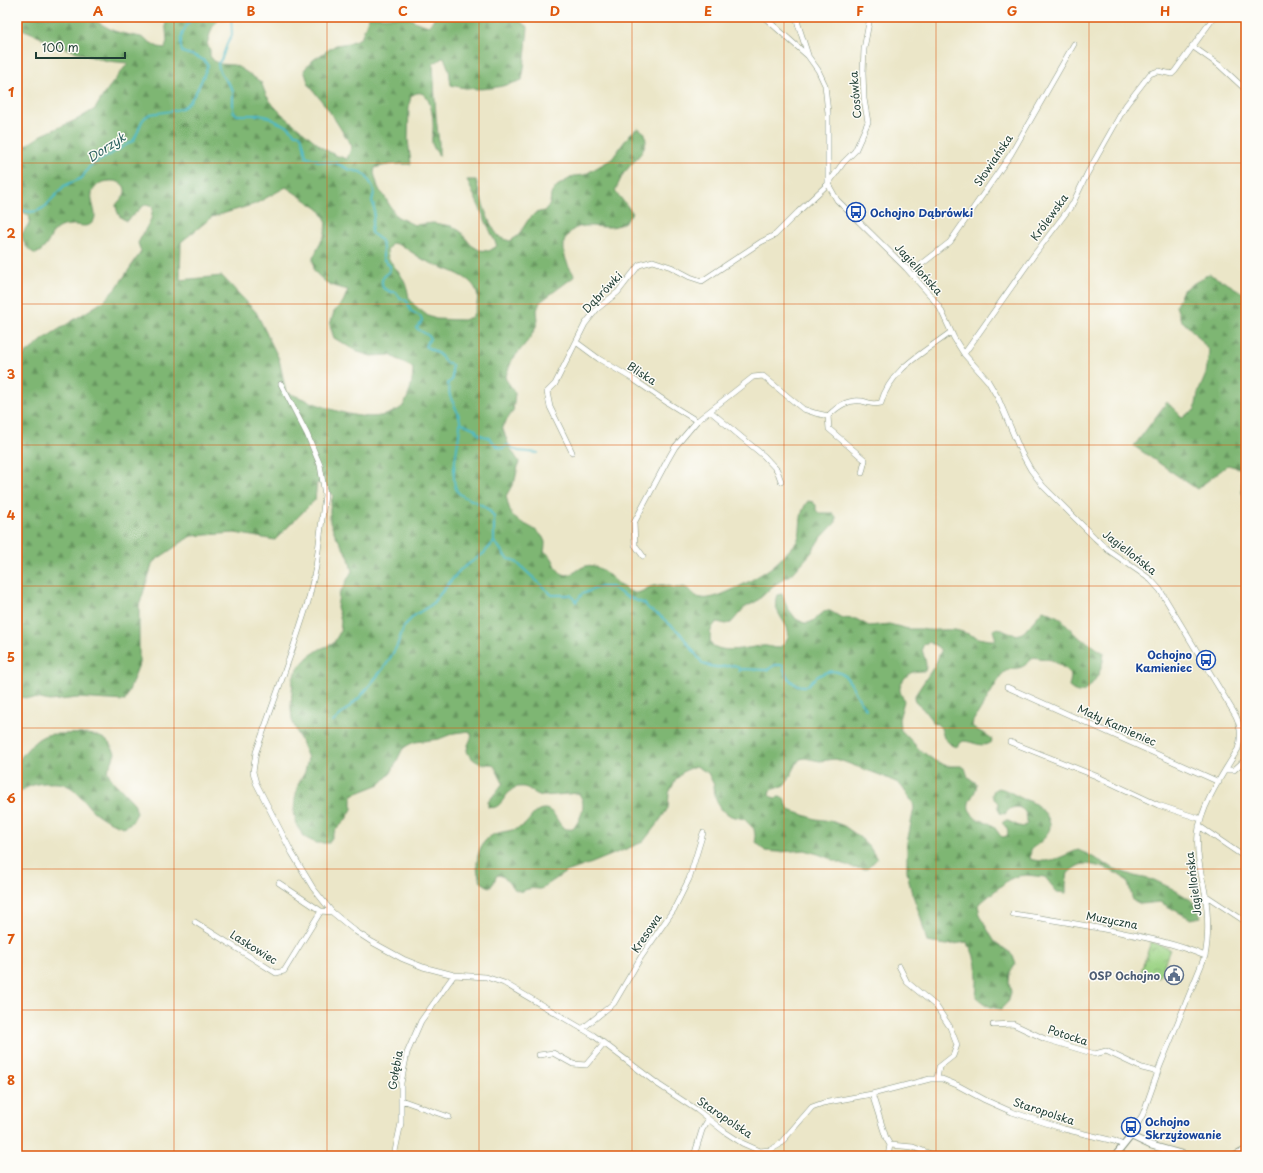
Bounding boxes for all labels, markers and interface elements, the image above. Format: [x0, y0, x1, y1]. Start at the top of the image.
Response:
text: A [93, 1, 103, 20]
text: B [247, 1, 256, 20]
text: C [398, 1, 408, 20]
text: D [550, 1, 560, 20]
text: E [704, 1, 712, 20]
text: F [856, 1, 864, 20]
text: G [1007, 1, 1017, 20]
text: H [1160, 1, 1170, 20]
scale bar [36, 34, 125, 60]
text: 100 m [42, 38, 79, 56]
street label: Cosówka [844, 70, 866, 119]
text: 1 [8, 82, 14, 101]
water label: Dorzyk [83, 127, 130, 166]
street label: Słowiańska [969, 130, 1017, 189]
street label: Królewska [1026, 190, 1072, 244]
bus stop icon: Ochojno Dąbrówki [845, 201, 867, 223]
place label: Ochojno Dąbrówki [870, 204, 974, 221]
text: 2 [6, 223, 16, 242]
street label: Jagiellońska [891, 239, 947, 299]
street label: Dąbrówki [578, 268, 626, 316]
street label: Bliska [624, 357, 660, 389]
text: 3 [7, 364, 16, 383]
text: 4 [7, 505, 16, 524]
street label: Jagiellońska [1099, 525, 1161, 579]
place label: Ochojno Kamieniec [1136, 646, 1193, 676]
text: 5 [7, 647, 15, 666]
bus stop icon: Ochojno Kamieniec [1195, 649, 1217, 671]
street label: Mały Kamieniec [1075, 700, 1159, 750]
text: 6 [6, 788, 16, 807]
street label: Jagiellońska [1181, 851, 1205, 917]
street label: Muzyczna [1085, 907, 1140, 933]
street label: Kresowa [627, 910, 665, 956]
street label: Laskowiec [227, 926, 281, 968]
text: 7 [7, 929, 15, 948]
public building icon: OSP Ochojno [1163, 964, 1185, 986]
place label: OSP Ochojno [1089, 967, 1161, 984]
street label: Potocka [1046, 1021, 1090, 1050]
street label: Gołębia [383, 1049, 407, 1091]
text: 8 [7, 1070, 15, 1089]
street label: Staropolska [694, 1092, 756, 1142]
street label: Staropolska [1011, 1093, 1077, 1129]
place label: Ochojno Skrzyżowanie [1145, 1113, 1222, 1143]
bus stop icon: Ochojno Skrzyżowanie [1120, 1116, 1142, 1138]

